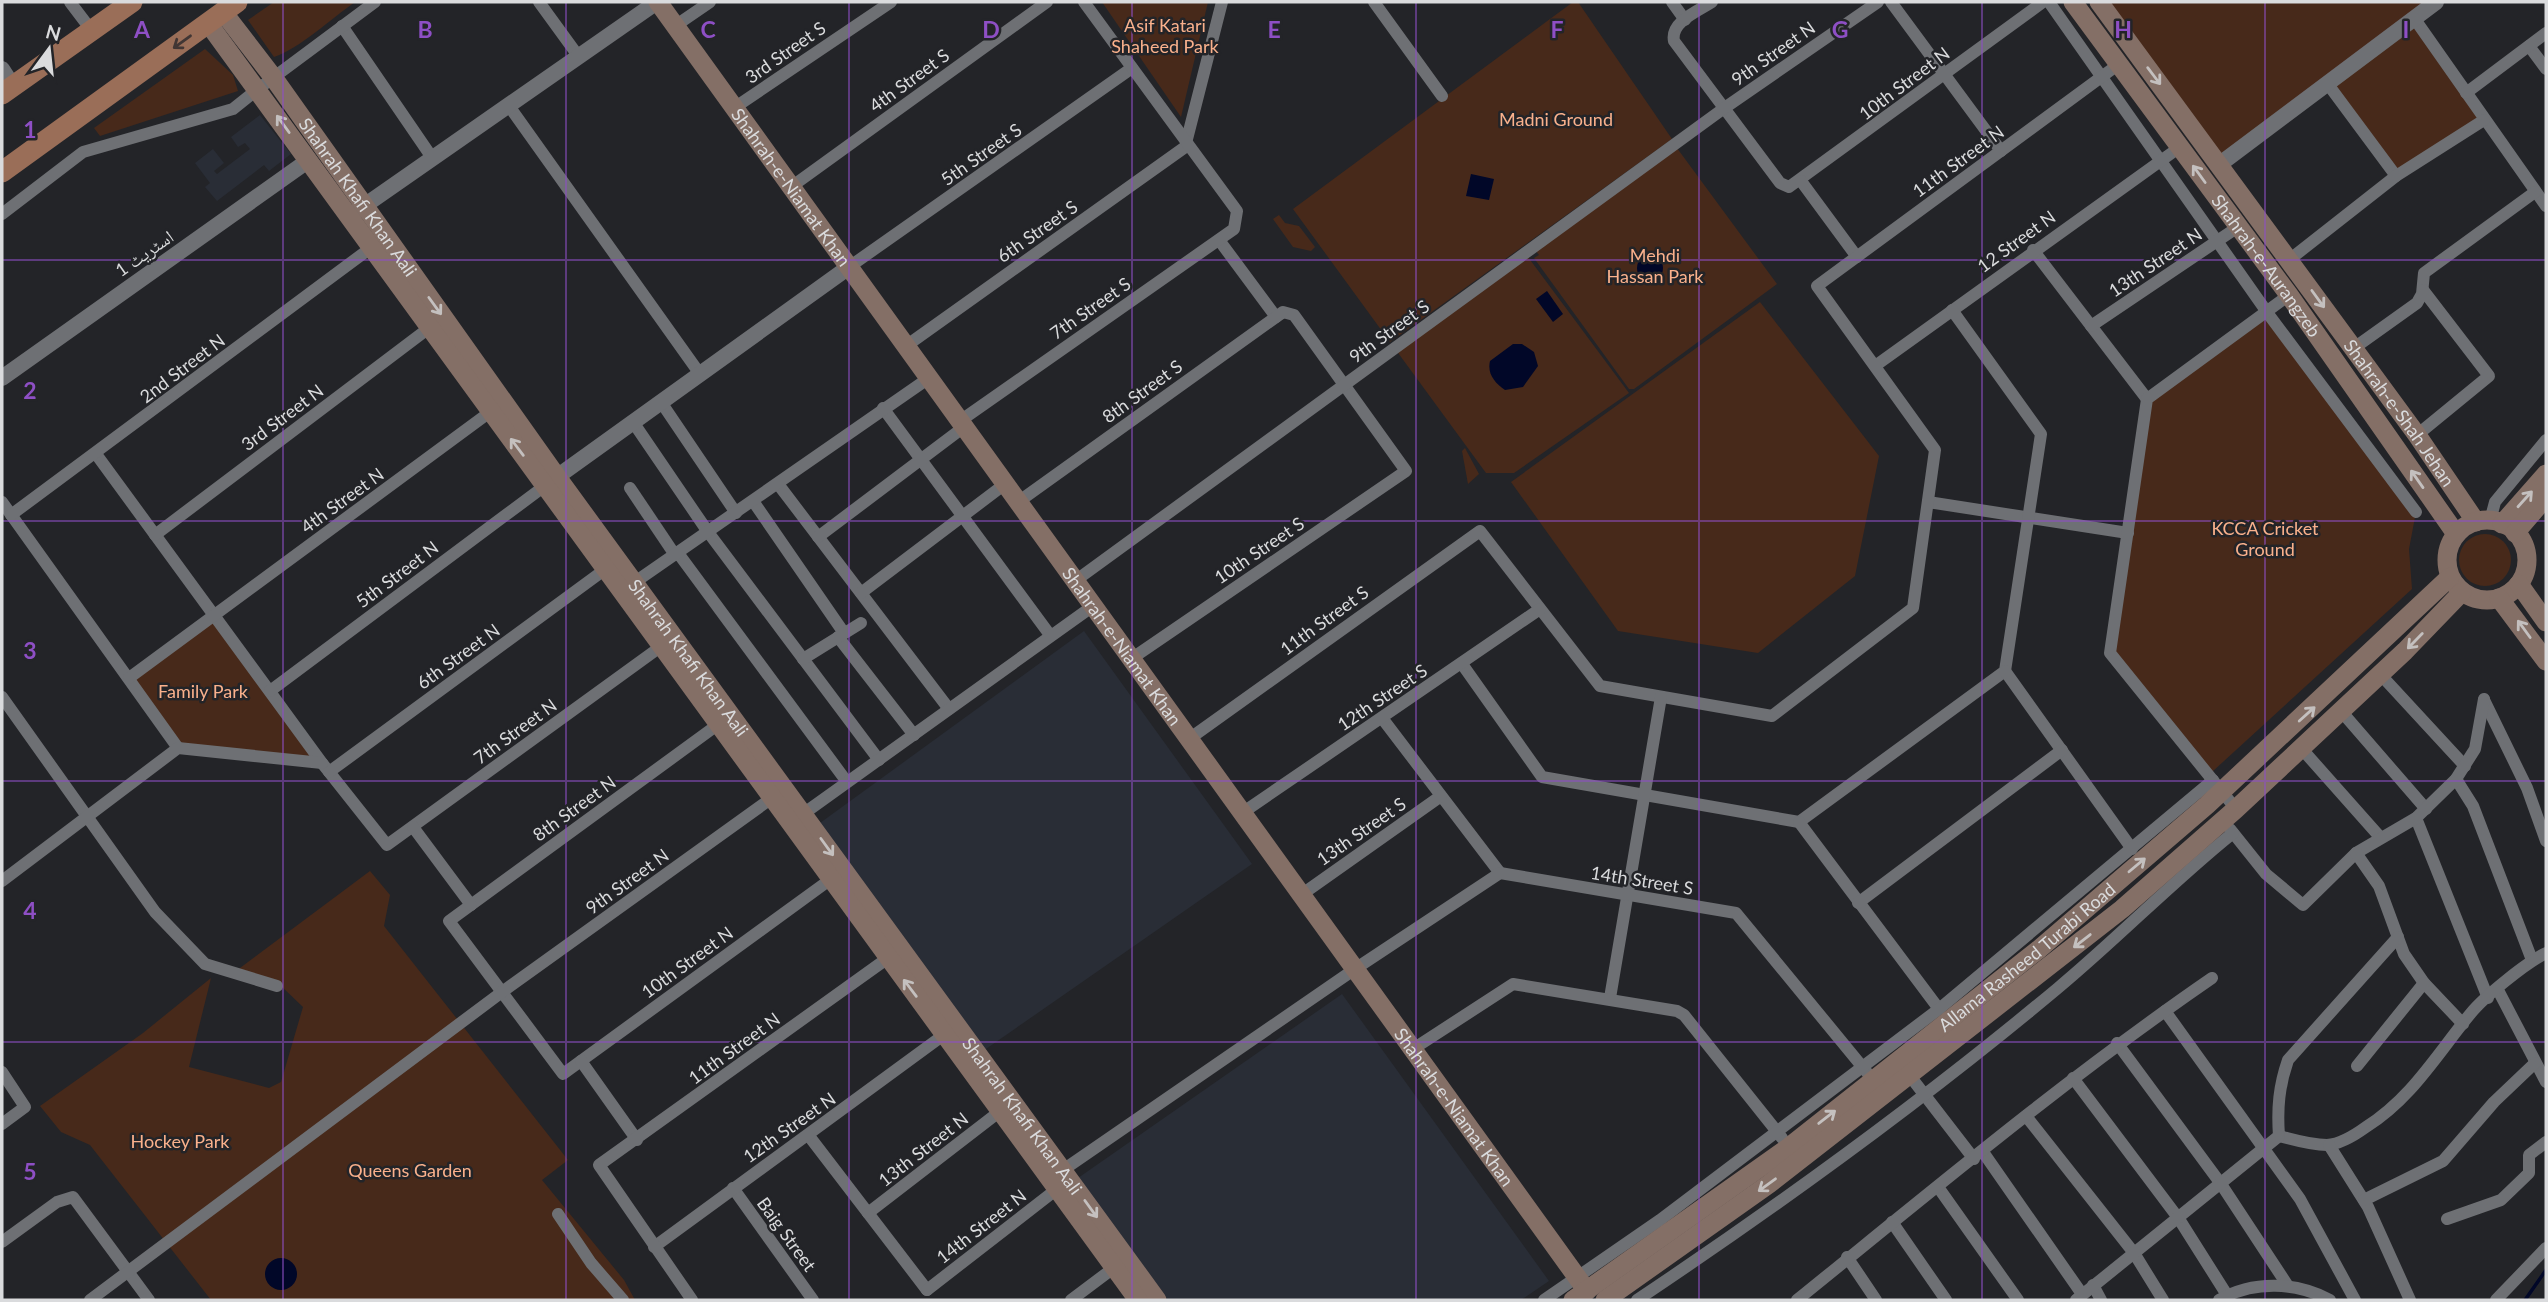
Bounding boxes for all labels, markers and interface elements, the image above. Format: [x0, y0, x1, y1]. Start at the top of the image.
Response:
north arrow [14, 14, 84, 84]
park label: Asif Katari Shaheed Park [1111, 14, 1220, 57]
text: A [133, 15, 151, 43]
text: B [417, 15, 433, 43]
text: C [700, 15, 716, 43]
text: D [982, 15, 1000, 43]
text: E [1267, 15, 1281, 43]
text: F [1550, 15, 1564, 43]
text: G [1832, 15, 1848, 43]
text: H [2114, 15, 2132, 43]
text: I [2403, 15, 2409, 43]
street label: 3rd Street S [741, 16, 829, 88]
street label: 9th Street N [1727, 16, 1819, 90]
text: N [43, 19, 64, 45]
one-way arrow [173, 35, 192, 49]
street label: 10th Street N [1854, 42, 1954, 124]
street label: 4th Street S [865, 44, 953, 116]
one-way arrow [2147, 66, 2161, 85]
street label: Shahrah-e-Niamat Khan [727, 104, 856, 270]
park label: Madni Ground [1499, 108, 1613, 130]
street label: Shahrah Khafi Khan Aali [294, 113, 422, 280]
text: 1 [23, 115, 37, 143]
one-way arrow [276, 115, 290, 134]
street label: 5th Street S [936, 118, 1026, 190]
street label: 11th Street N [1908, 120, 2008, 202]
one-way arrow [2192, 165, 2207, 184]
street label: Shahrah-e-Aurangzeb [2207, 190, 2326, 341]
street label: 6th Street S [992, 195, 1082, 267]
street label: 12 Street N [1973, 205, 2059, 277]
street label: 13th Street N [2104, 223, 2206, 301]
street label: اسٹریٹ 1 [111, 225, 177, 281]
park label: Mehdi Hassan Park [1607, 244, 1704, 287]
street label: 7th Street S [1045, 272, 1135, 344]
one-way arrow [2311, 289, 2325, 308]
street label: 9th Street S [1345, 295, 1433, 367]
one-way arrow [428, 296, 442, 315]
street label: 2nd Street N [135, 329, 229, 407]
street label: Shahrah-e-Shah Jehan [2339, 335, 2460, 490]
street label: 8th Street S [1098, 355, 1186, 427]
text: 2 [23, 376, 37, 404]
street label: 3rd Street N [237, 379, 327, 455]
one-way arrow [509, 439, 524, 457]
street label: 4th Street N [296, 463, 388, 537]
one-way arrow [2410, 470, 2424, 489]
one-way arrow [2516, 491, 2533, 508]
street label: 10th Street S [1210, 512, 1308, 588]
park label: KCCA Cricket Ground [2211, 517, 2319, 560]
street label: 5th Street N [352, 536, 442, 612]
street label: Shahrah-e-Niamat Khan [1058, 563, 1187, 729]
street label: Shahrah Khafi Khan Aali [624, 575, 753, 740]
street label: 11th Street S [1276, 581, 1372, 659]
street label: 6th Street N [412, 619, 504, 693]
one-way arrow [2516, 620, 2531, 639]
one-way arrow [2406, 632, 2423, 649]
text: 3 [23, 636, 37, 664]
street label: 12th Street S [1333, 659, 1431, 735]
park label: Family Park [158, 680, 249, 702]
street label: 7th Street N [469, 694, 561, 768]
one-way arrow [2298, 706, 2316, 722]
street label: 8th Street N [528, 771, 620, 845]
street label: 13th Street S [1312, 792, 1410, 870]
one-way arrow [820, 837, 834, 856]
street label: 9th Street N [581, 844, 673, 918]
one-way arrow [2127, 857, 2145, 873]
street label: 14th Street S [1589, 861, 1695, 899]
street label: Allama Rasheed Turabi Road [1934, 878, 2120, 1036]
text: 4 [23, 896, 37, 924]
street label: 10th Street N [637, 921, 737, 1003]
one-way arrow [2073, 933, 2091, 948]
one-way arrow [903, 979, 918, 998]
street label: 11th Street N [684, 1007, 784, 1089]
street label: Shahrah-e-Niamat Khan [1390, 1024, 1519, 1190]
street label: Shahrah Khafi Khan Aali [958, 1033, 1087, 1199]
street label: 12th Street N [739, 1087, 839, 1167]
street label: 13th Street N [874, 1107, 972, 1191]
one-way arrow [1818, 1110, 1836, 1125]
park label: Hockey Park [131, 1130, 230, 1152]
text: 5 [23, 1157, 37, 1185]
park label: Queens Garden [348, 1159, 472, 1181]
one-way arrow [1758, 1178, 1777, 1193]
street label: 14th Street N [932, 1184, 1030, 1268]
street label: Baig Street [753, 1193, 822, 1276]
one-way arrow [1084, 1199, 1098, 1218]

